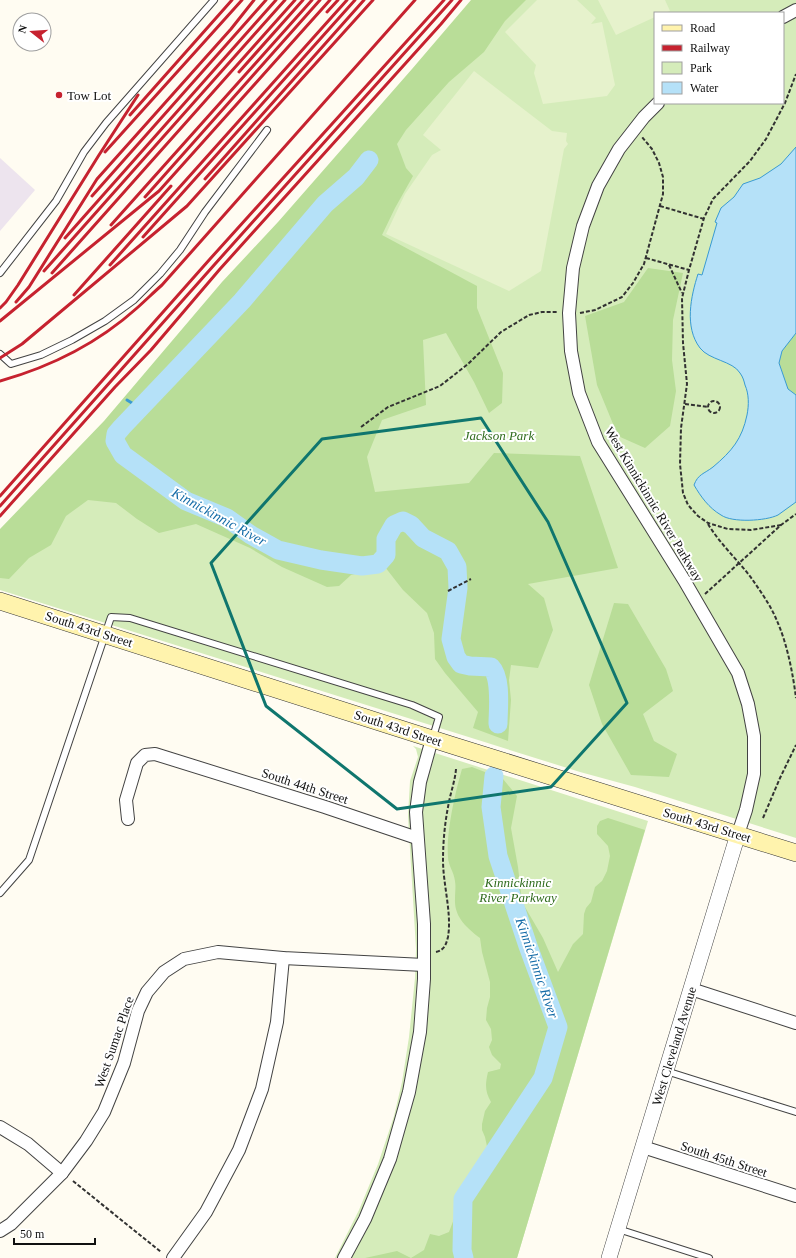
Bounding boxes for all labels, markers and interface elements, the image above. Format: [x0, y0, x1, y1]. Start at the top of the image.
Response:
north arrow [12, 12, 52, 52]
legend [654, 12, 784, 104]
text: Road [690, 21, 715, 35]
text: N [16, 23, 29, 35]
text: Railway [690, 41, 730, 55]
text: Park [690, 61, 712, 75]
text: Water [690, 81, 718, 95]
place label: Tow Lot [67, 88, 112, 103]
marker: Tow Lot [54, 90, 64, 100]
street label: West Kinnickinnic River Parkway [602, 424, 706, 584]
park label: Jackson Park [464, 428, 534, 443]
water label: Kinnickinnic River [168, 484, 269, 549]
street label: South 43rd Street [43, 608, 135, 650]
street label: South 43rd Street [352, 707, 444, 749]
street label: South 44th Street [260, 765, 351, 807]
street label: South 43rd Street [661, 805, 753, 846]
park label: Kinnickinnic River Parkway [478, 875, 557, 905]
water label: Kinnickinnic River [512, 915, 561, 1021]
street label: West Cleveland Avenue [649, 984, 699, 1107]
street label: West Sumac Place [91, 994, 137, 1090]
street label: South 45th Street [679, 1138, 770, 1180]
scale bar [14, 1220, 95, 1246]
text: 50 m [20, 1227, 45, 1241]

